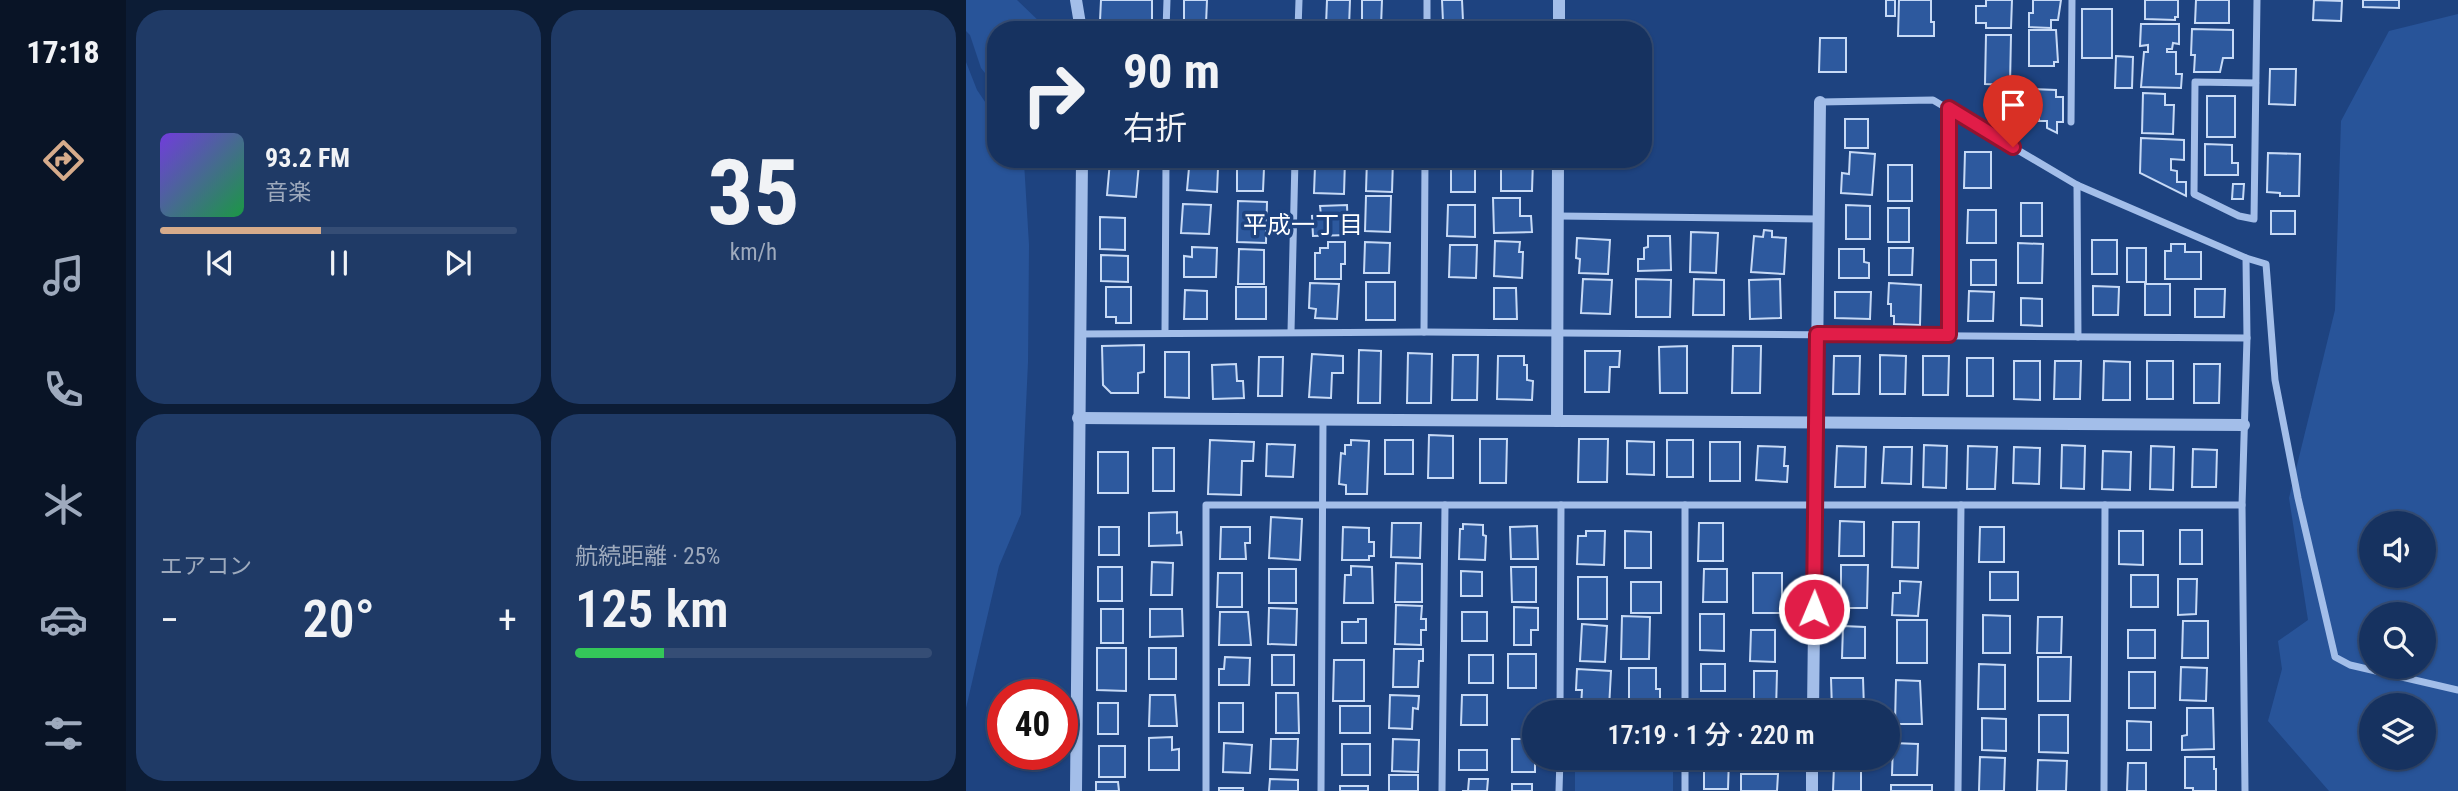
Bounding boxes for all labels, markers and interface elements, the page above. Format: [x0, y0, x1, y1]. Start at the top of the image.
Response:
text: 17:18 [26, 33, 100, 71]
text: 90 m [1123, 43, 1220, 100]
icon: right [1008, 49, 1099, 140]
pin [1983, 75, 2043, 147]
icon: arrive [1994, 86, 2032, 124]
text: 右折 [1123, 109, 1187, 147]
icon: directions [39, 136, 88, 185]
text: 35 [708, 140, 799, 246]
text: 93.2 FM [265, 143, 350, 173]
text: 音楽 [265, 179, 311, 206]
district label: 平成一丁目 [1243, 211, 1363, 239]
text: km/h [730, 239, 777, 266]
icon: previous [201, 244, 239, 282]
icon: pause [320, 244, 358, 282]
icon: next [439, 244, 477, 282]
icon: music [39, 251, 88, 300]
icon: phone [39, 365, 88, 414]
icon: climate [39, 480, 88, 529]
map controls [2359, 511, 2436, 770]
button: sound [2359, 511, 2436, 588]
text: 航続距離 · 25% [575, 543, 720, 570]
text: エアコン [160, 553, 252, 580]
position arrow [1777, 572, 1851, 646]
text: 125 km [575, 579, 729, 640]
text: 20° [302, 589, 375, 650]
icon: car [39, 595, 88, 644]
text: − [160, 598, 179, 642]
text: + [498, 598, 517, 642]
button: search [2359, 602, 2436, 679]
speed limit sign: 40 [987, 679, 1078, 770]
button: layers [2359, 693, 2436, 770]
icon: filters [39, 709, 88, 758]
text: 17:19 · 1 分 · 220 m [1607, 720, 1815, 750]

